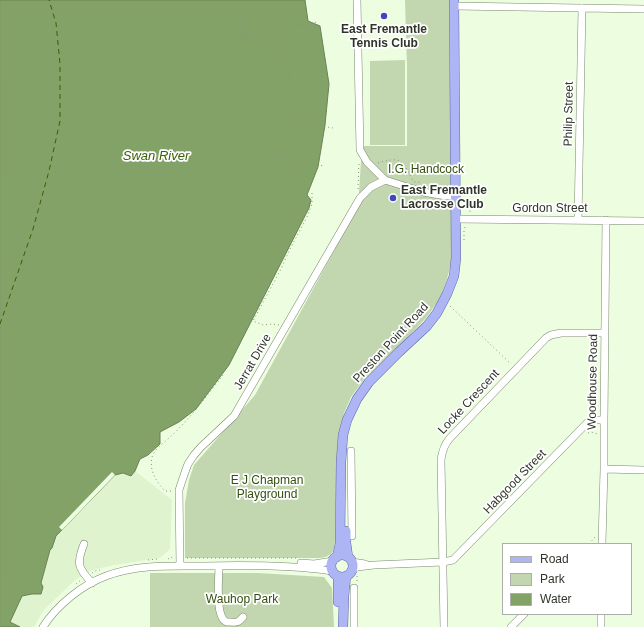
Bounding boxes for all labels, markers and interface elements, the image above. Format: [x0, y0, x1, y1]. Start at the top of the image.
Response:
marker: East Fremantle Tennis Club [379, 11, 389, 21]
place label: East Fremantle Tennis Club [341, 23, 427, 51]
street label: Philip Street [561, 82, 577, 146]
water label: Swan River [123, 148, 189, 164]
park label: I.G. Handcock [388, 163, 464, 177]
place label: East Fremantle Lacrosse Club [401, 184, 487, 212]
marker: East Fremantle Lacrosse Club [388, 193, 398, 203]
street label: Gordon Street [512, 202, 588, 216]
street label: Preston Point Road [350, 300, 432, 386]
street label: Jerrat Drive [231, 332, 275, 392]
street label: Woodhouse Road [585, 334, 601, 430]
street label: Locke Crescent [435, 367, 503, 437]
street label: Habgood Street [481, 447, 549, 517]
park label: E J Chapman Playground [231, 474, 303, 502]
legend [502, 543, 632, 615]
text: Road [540, 552, 569, 566]
text: Park [540, 572, 565, 586]
text: Water [540, 592, 572, 606]
park label: Wauhop Park [206, 593, 278, 607]

